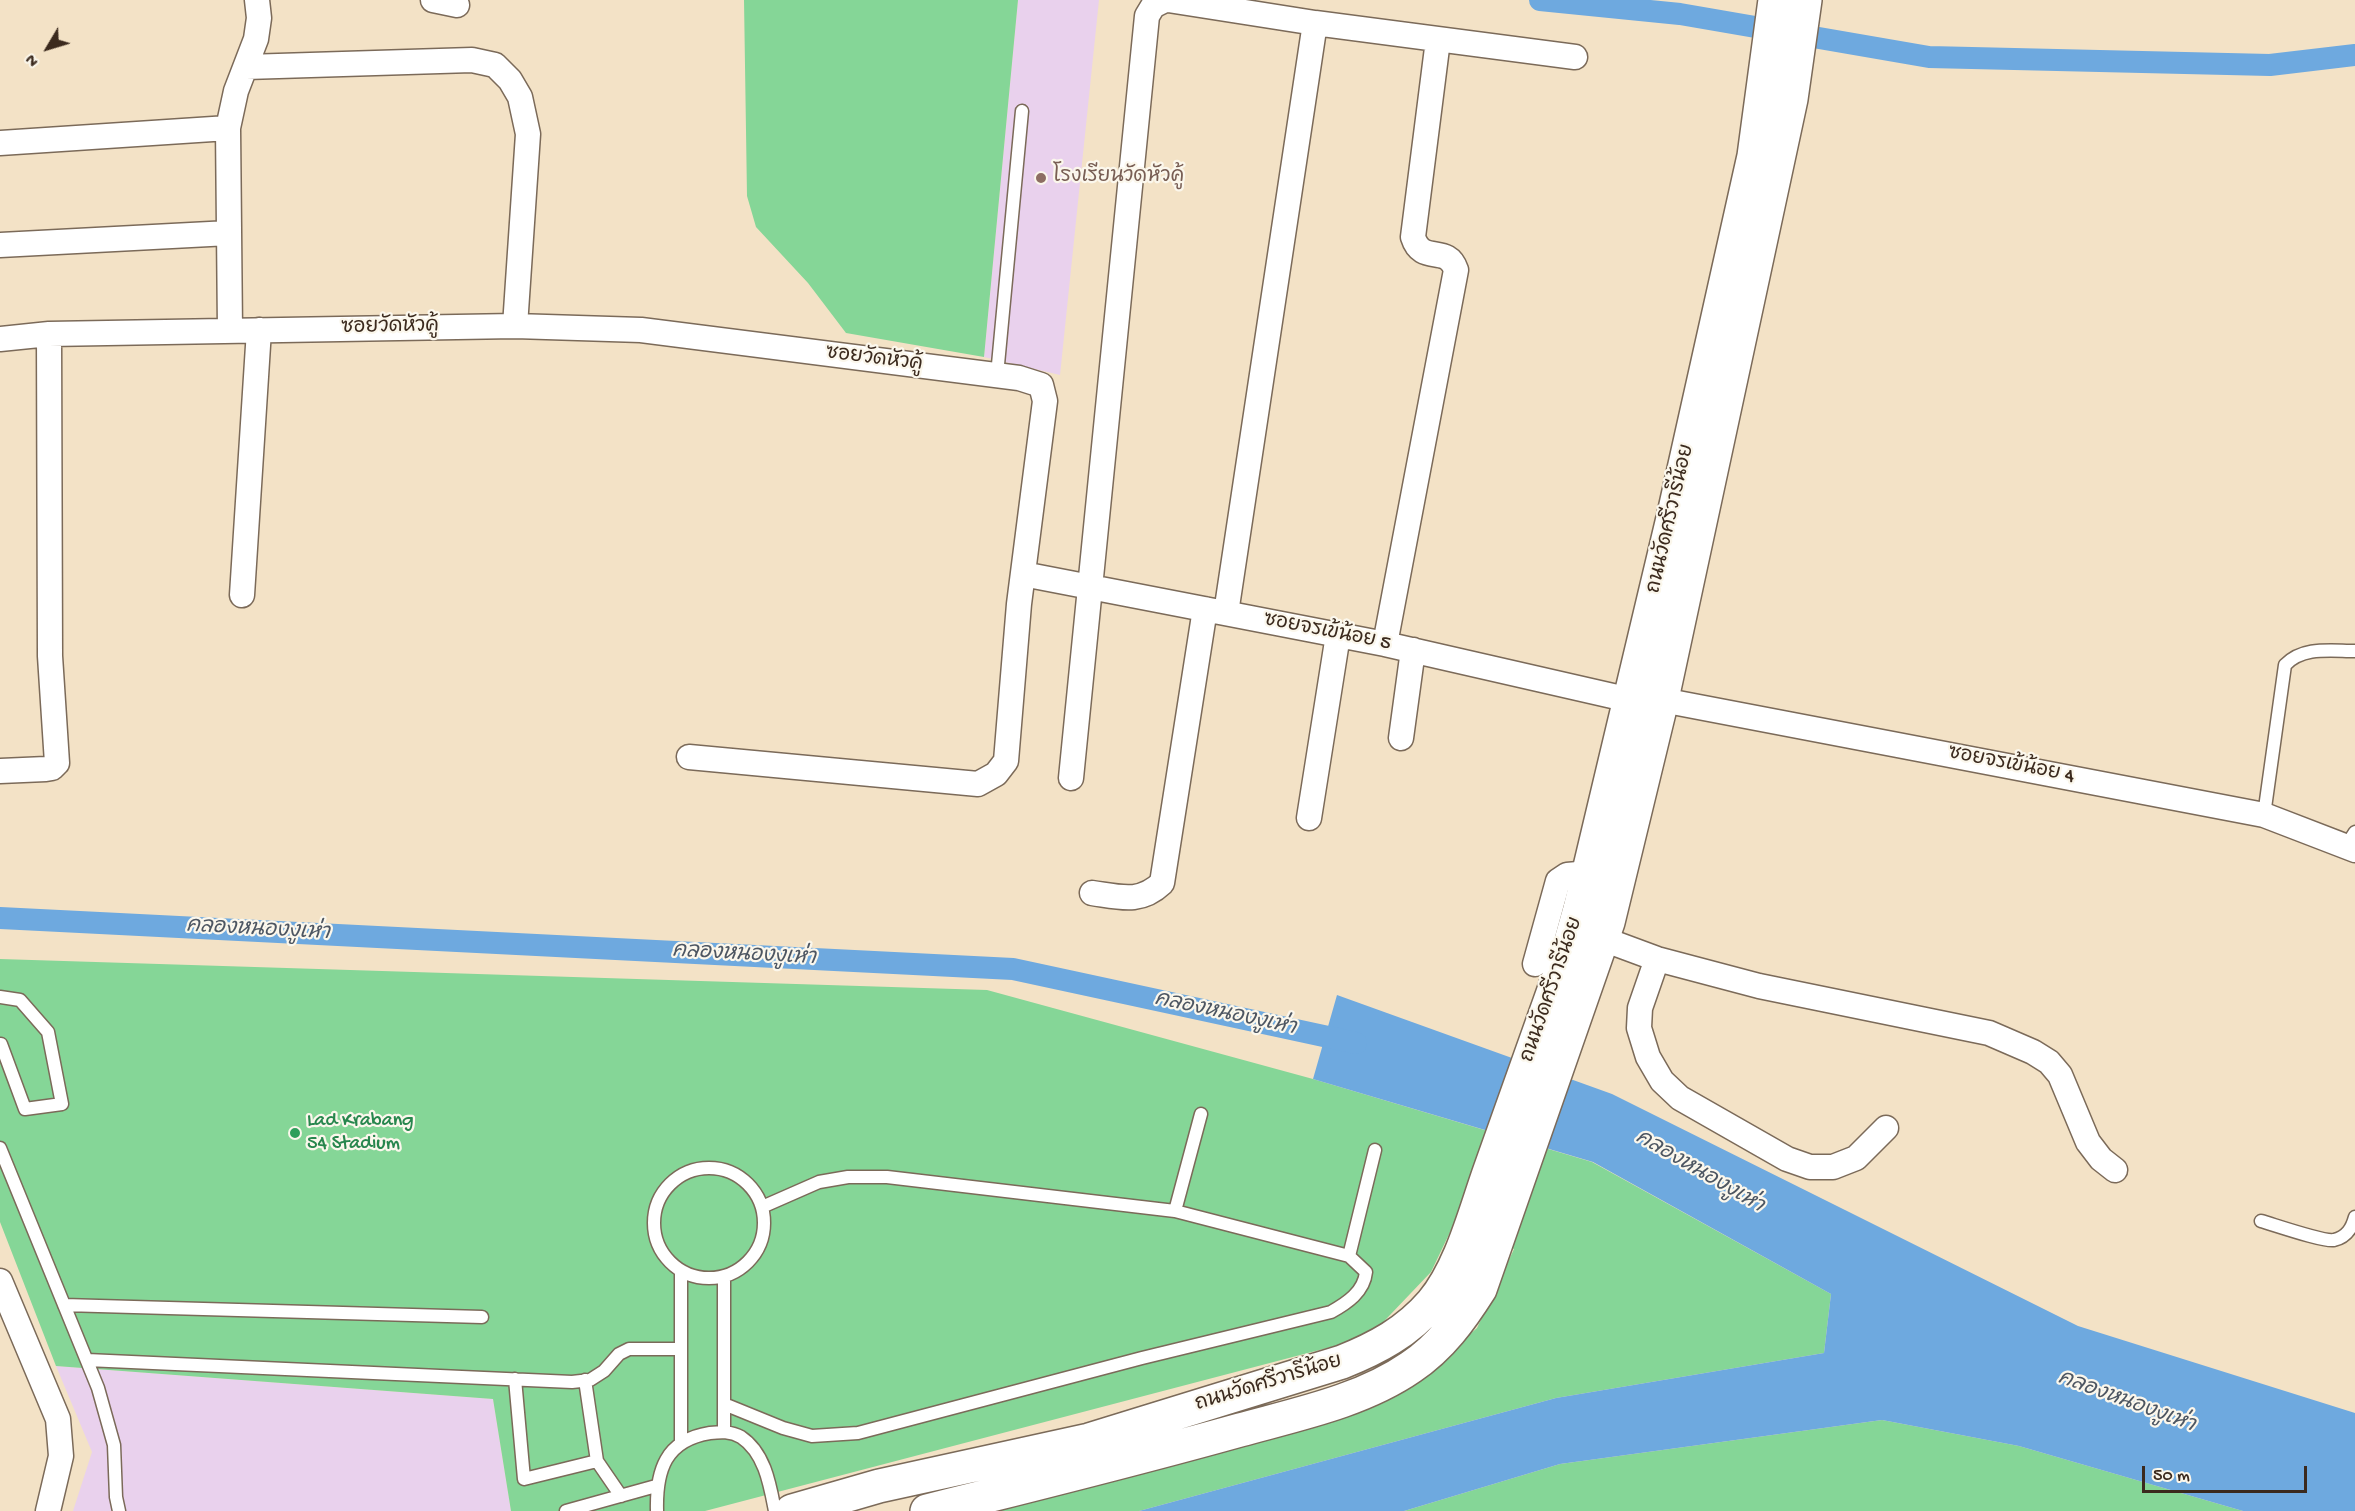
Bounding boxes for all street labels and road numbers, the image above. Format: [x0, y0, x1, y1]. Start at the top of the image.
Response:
street label: ซอยวัดหัวคู้ [341, 315, 439, 341]
street label: ซอยวัดหัวคู้ [824, 342, 924, 378]
street label: ถนนวัดศรีวารีน้อย [1643, 442, 1701, 596]
street label: ซอยจรเข้น้อย 5 [1261, 609, 1393, 657]
street label: ซอยจรเข้น้อย 4 [1946, 742, 2076, 790]
street label: ถนนวัดศรีวารีน้อย [1517, 914, 1589, 1066]
street label: ถนนวัดศรีวารีน้อย [1193, 1350, 1345, 1418]

